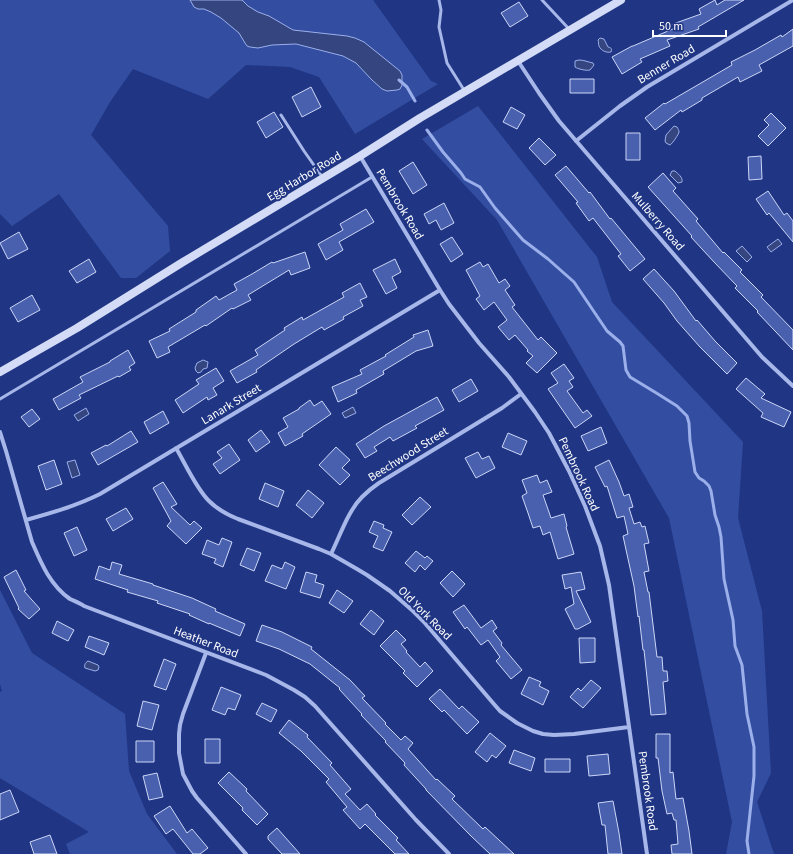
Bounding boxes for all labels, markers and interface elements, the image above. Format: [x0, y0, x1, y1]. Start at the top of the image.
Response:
scale bar [653, 12, 726, 38]
text: 50 m [659, 18, 683, 35]
street label: Benner Road [634, 41, 698, 88]
street label: Egg Harbor Road [264, 147, 345, 205]
street label: Pembrook Road [372, 166, 428, 243]
street label: Mulberry Road [627, 188, 688, 255]
street label: Lanark Street [198, 380, 264, 429]
street label: Beechwood Street [365, 423, 452, 486]
street label: Pembrook Road [554, 434, 603, 514]
street label: Old York Road [394, 583, 455, 644]
street label: Heather Road [171, 622, 241, 663]
street label: Pembrook Road [634, 750, 662, 832]

